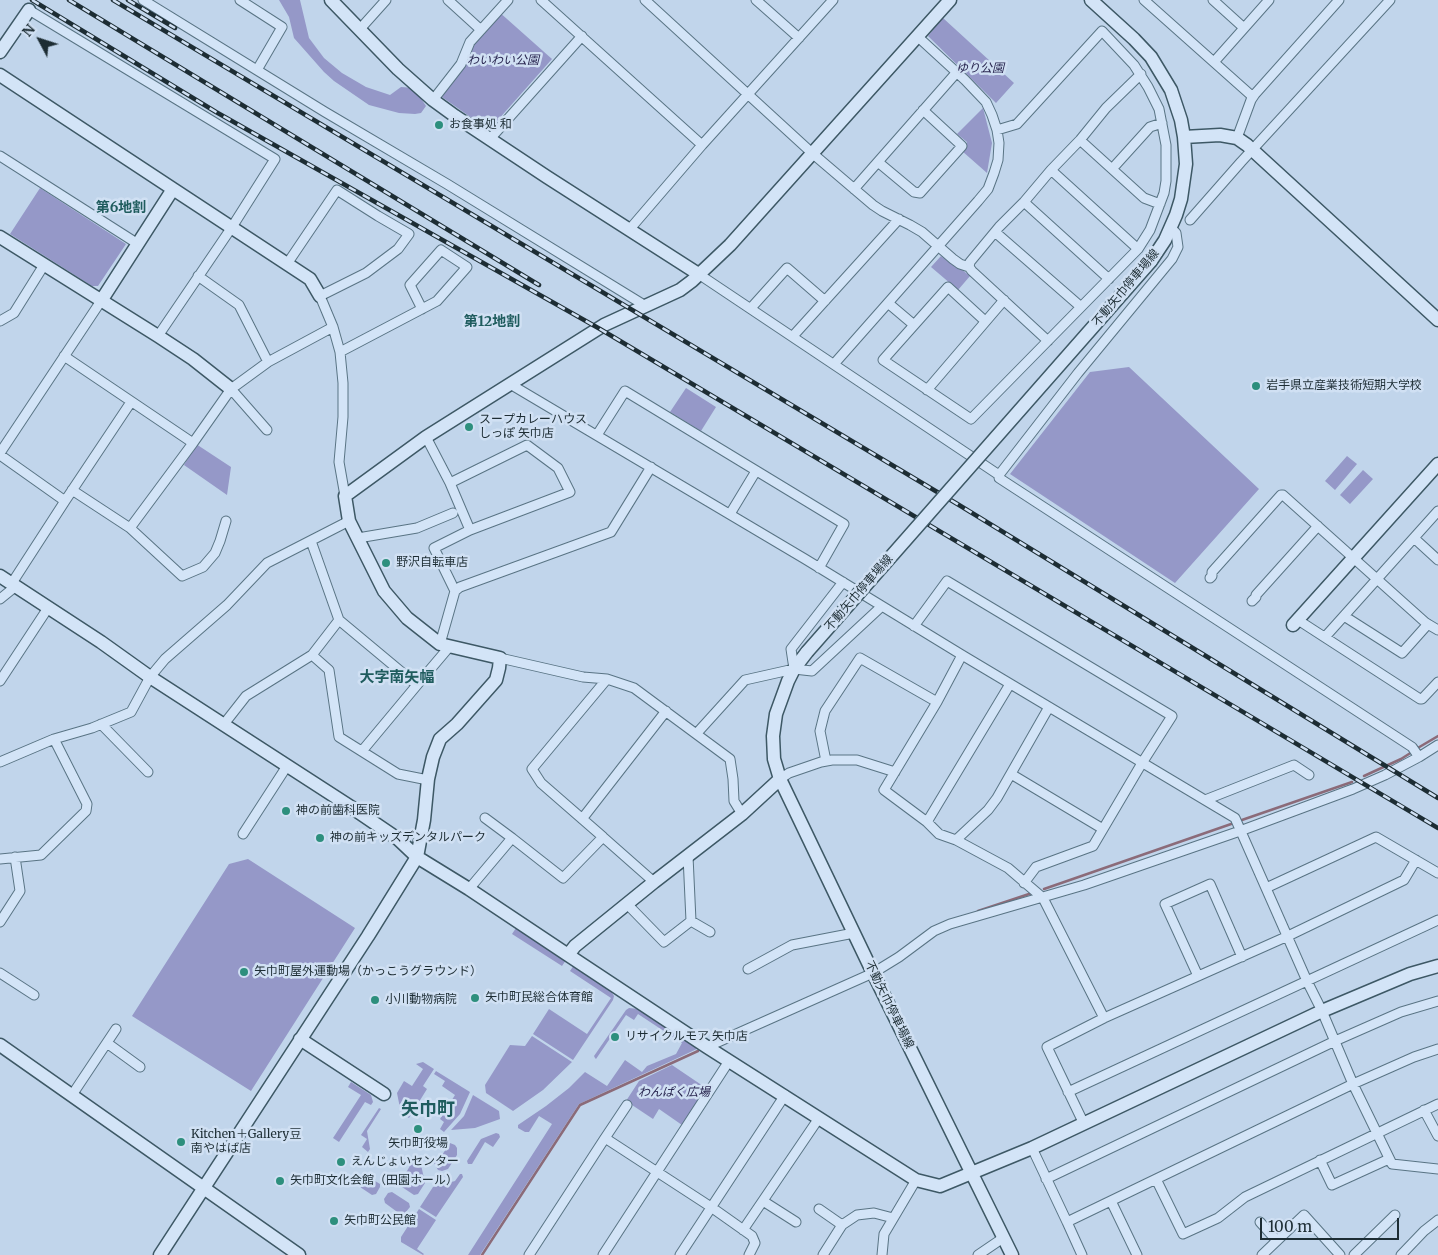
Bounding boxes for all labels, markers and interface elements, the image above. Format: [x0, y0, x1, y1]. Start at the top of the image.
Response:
north arrow [15, 15, 65, 65]
text: N [18, 20, 39, 40]
park label: わいわい公園 [467, 54, 539, 68]
park label: ゆり公園 [956, 62, 1004, 76]
place label: お食事処 和 [449, 118, 512, 132]
marker: お食事処 和 [433, 119, 445, 131]
district label: 第6地割 [96, 200, 146, 216]
street label: 不動矢巾停車場線 [1090, 247, 1162, 329]
district label: 第12地割 [464, 314, 520, 330]
place label: 岩手県立産業技術短期大学校 [1266, 379, 1422, 393]
marker: 岩手県立産業技術短期大学校 [1250, 380, 1262, 392]
place label: スープカレーハウス しっぽ 矢巾店 [479, 413, 587, 441]
marker: スープカレーハウス しっぽ 矢巾店 [463, 421, 475, 433]
street label: 不動矢巾停車場線 [822, 552, 896, 634]
place label: 野沢自転車店 [396, 556, 468, 570]
marker: 野沢自転車店 [380, 557, 392, 569]
district label: 大字南矢幅 [360, 669, 434, 687]
place label: 神の前歯科医院 [296, 804, 380, 818]
marker: 神の前歯科医院 [280, 805, 292, 817]
place label: 神の前キッズデンタルパーク [330, 831, 486, 845]
marker: 神の前キッズデンタルパーク [314, 832, 326, 844]
street label: 不動矢巾停車場線 [861, 959, 917, 1051]
place label: 矢巾町屋外運動場（かっこうグラウンド） [254, 965, 482, 979]
marker: 矢巾町屋外運動場（かっこうグラウンド） [238, 966, 250, 978]
place label: 矢巾町民総合体育館 [485, 991, 593, 1005]
marker: 矢巾町民総合体育館 [469, 992, 481, 1004]
place label: 小川動物病院 [385, 993, 457, 1007]
marker: 小川動物病院 [369, 994, 381, 1006]
place label: リサイクルモア 矢巾店 [625, 1030, 748, 1044]
marker: リサイクルモア 矢巾店 [609, 1031, 621, 1043]
park label: わんぱく広場 [638, 1086, 710, 1100]
district label: 矢巾町 [401, 1099, 455, 1121]
marker: 矢巾町役場 [412, 1123, 424, 1135]
place label: Kitchen＋Gallery豆 南やはば店 [191, 1128, 301, 1156]
marker: Kitchen＋Gallery豆 南やはば店 [175, 1136, 187, 1148]
place label: 矢巾町役場 [388, 1137, 448, 1151]
place label: えんじょいセンター [351, 1155, 459, 1169]
marker: えんじょいセンター [335, 1156, 347, 1168]
place label: 矢巾町文化会館（田園ホール） [290, 1174, 458, 1188]
marker: 矢巾町文化会館（田園ホール） [274, 1175, 286, 1187]
scale bar [1263, 1208, 1402, 1240]
place label: 矢巾町公民館 [344, 1214, 416, 1228]
marker: 矢巾町公民館 [328, 1215, 340, 1227]
text: 100 m [1268, 1217, 1312, 1236]

